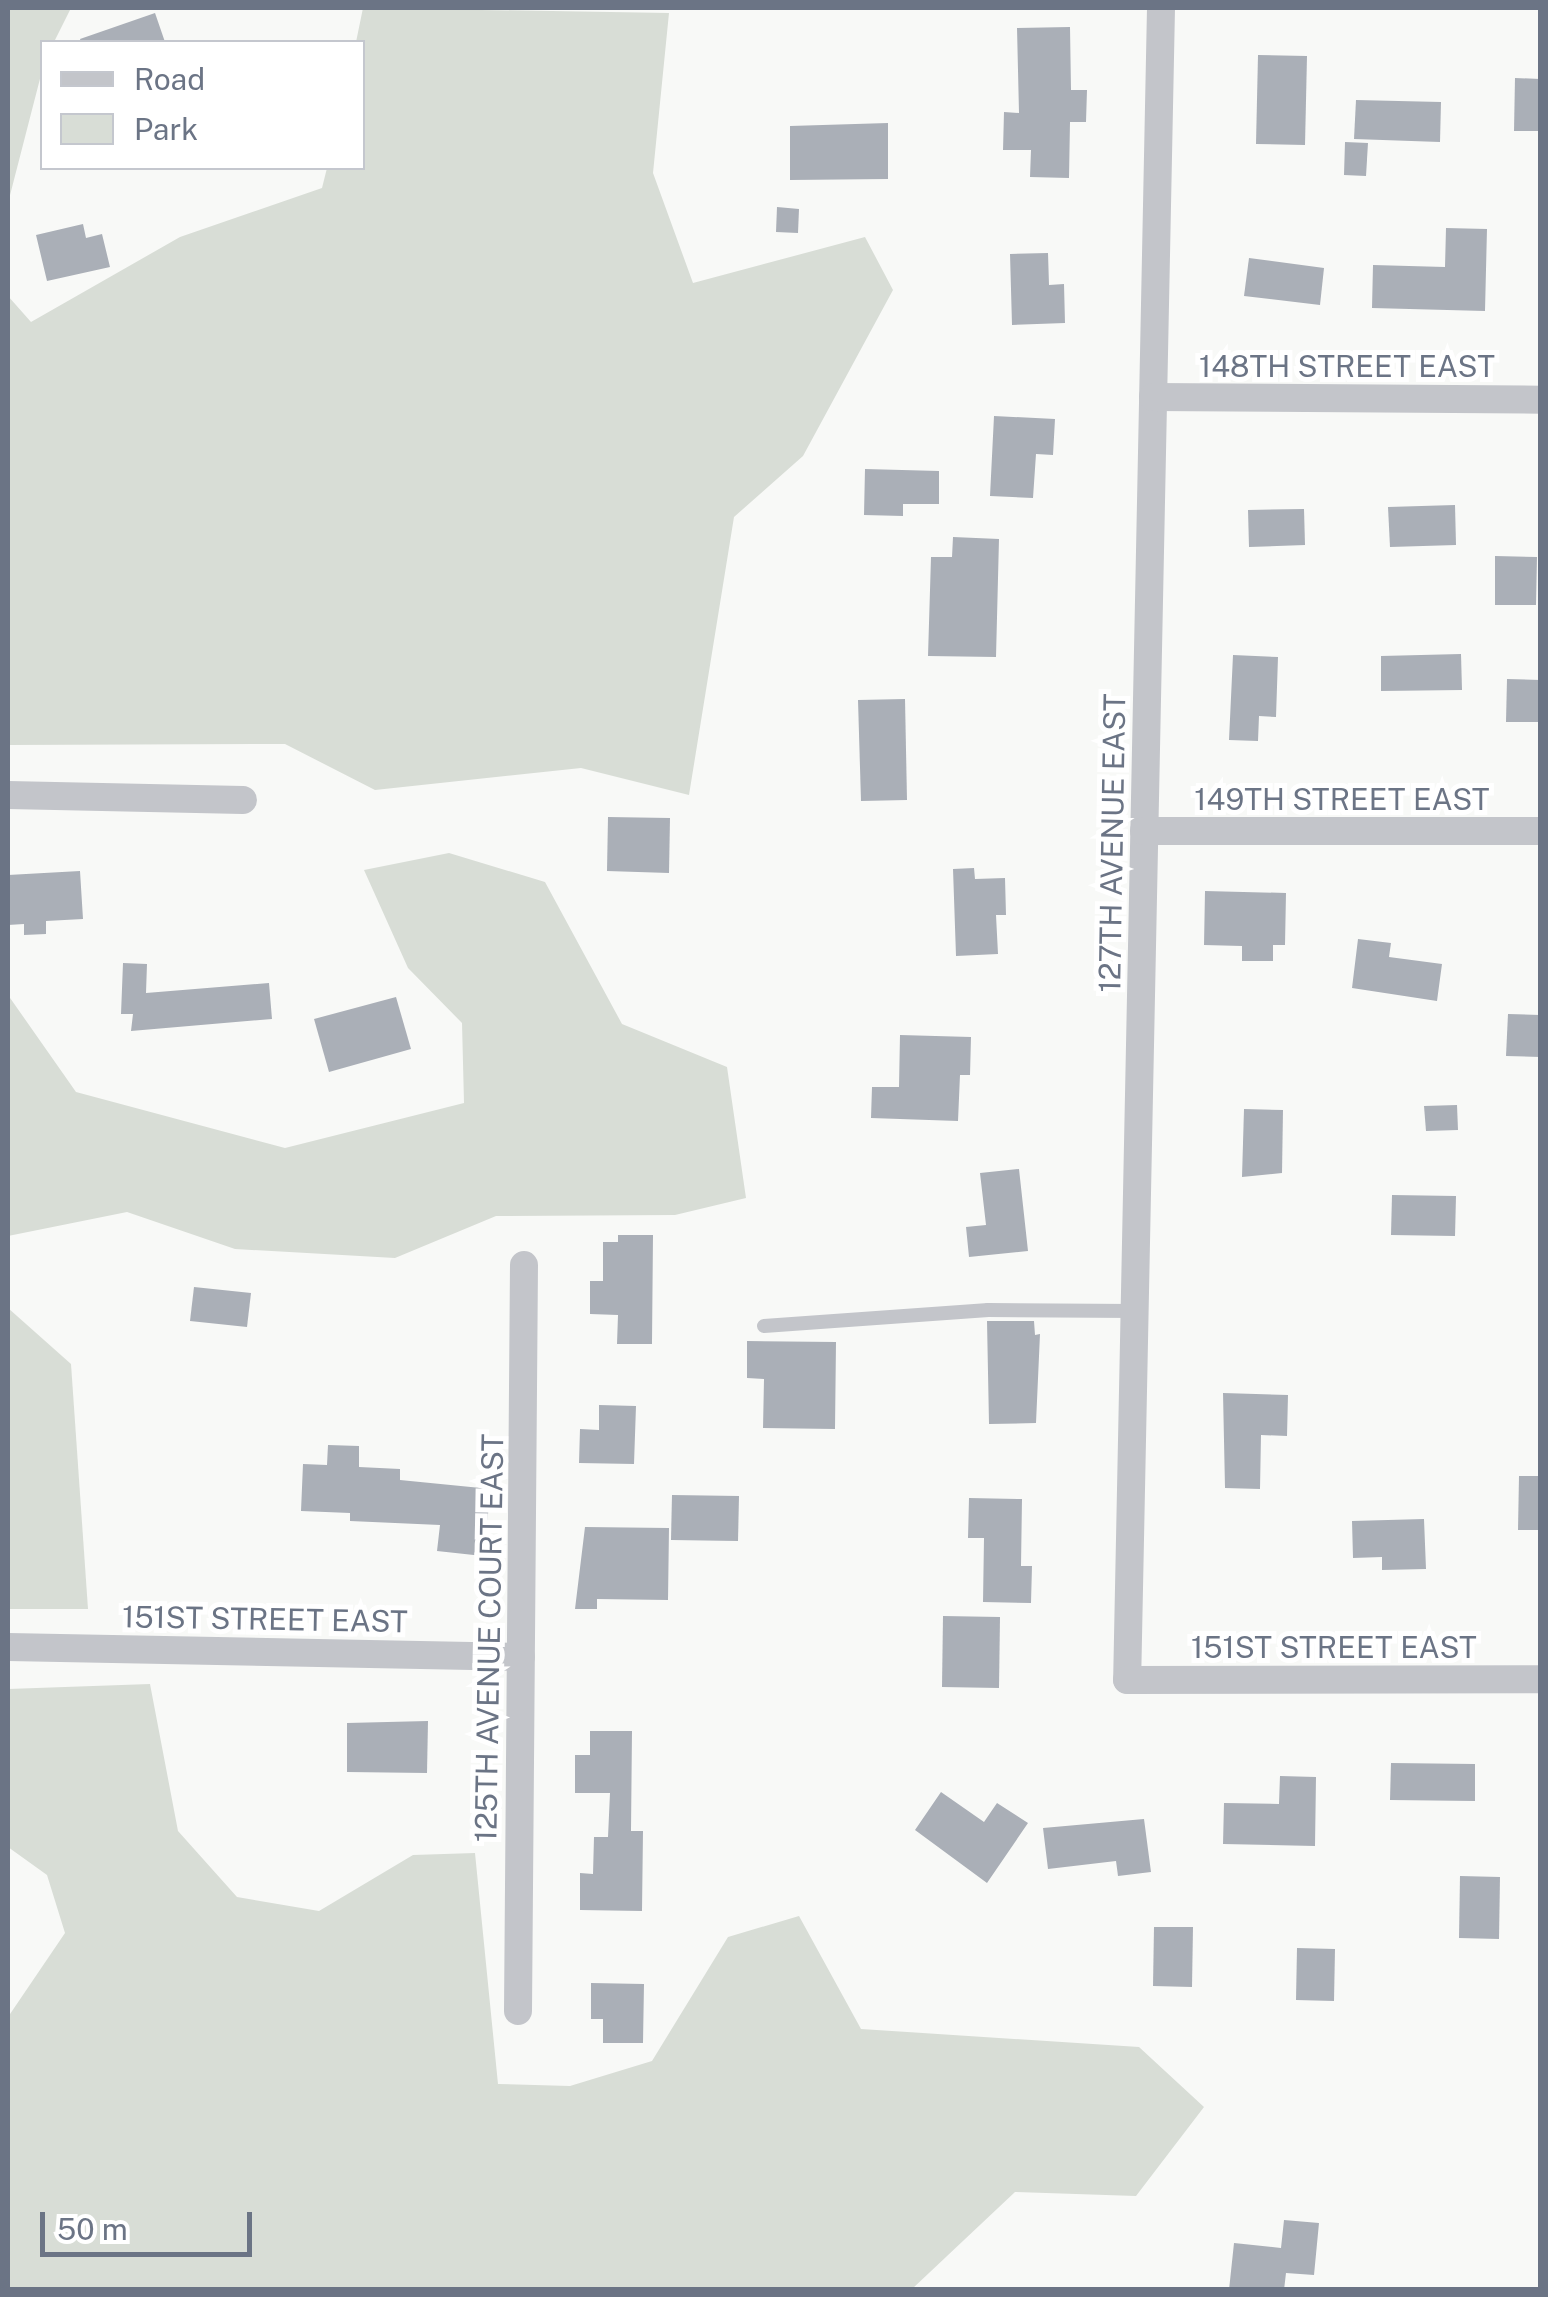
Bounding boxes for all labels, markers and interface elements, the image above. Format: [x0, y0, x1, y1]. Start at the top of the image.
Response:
legend [40, 40, 365, 170]
text: Road [134, 61, 205, 97]
text: Park [134, 111, 198, 147]
street label: 148TH STREET EAST [1199, 348, 1495, 384]
street label: 127TH AVENUE EAST [1091, 693, 1133, 993]
street label: 149TH STREET EAST [1194, 781, 1490, 817]
street label: 125TH AVENUE COURT EAST [467, 1433, 511, 1843]
street label: 151ST STREET EAST [122, 1599, 408, 1639]
street label: 151ST STREET EAST [1191, 1629, 1477, 1665]
scale bar [45, 2192, 258, 2254]
text: 50 m [57, 2211, 128, 2247]

